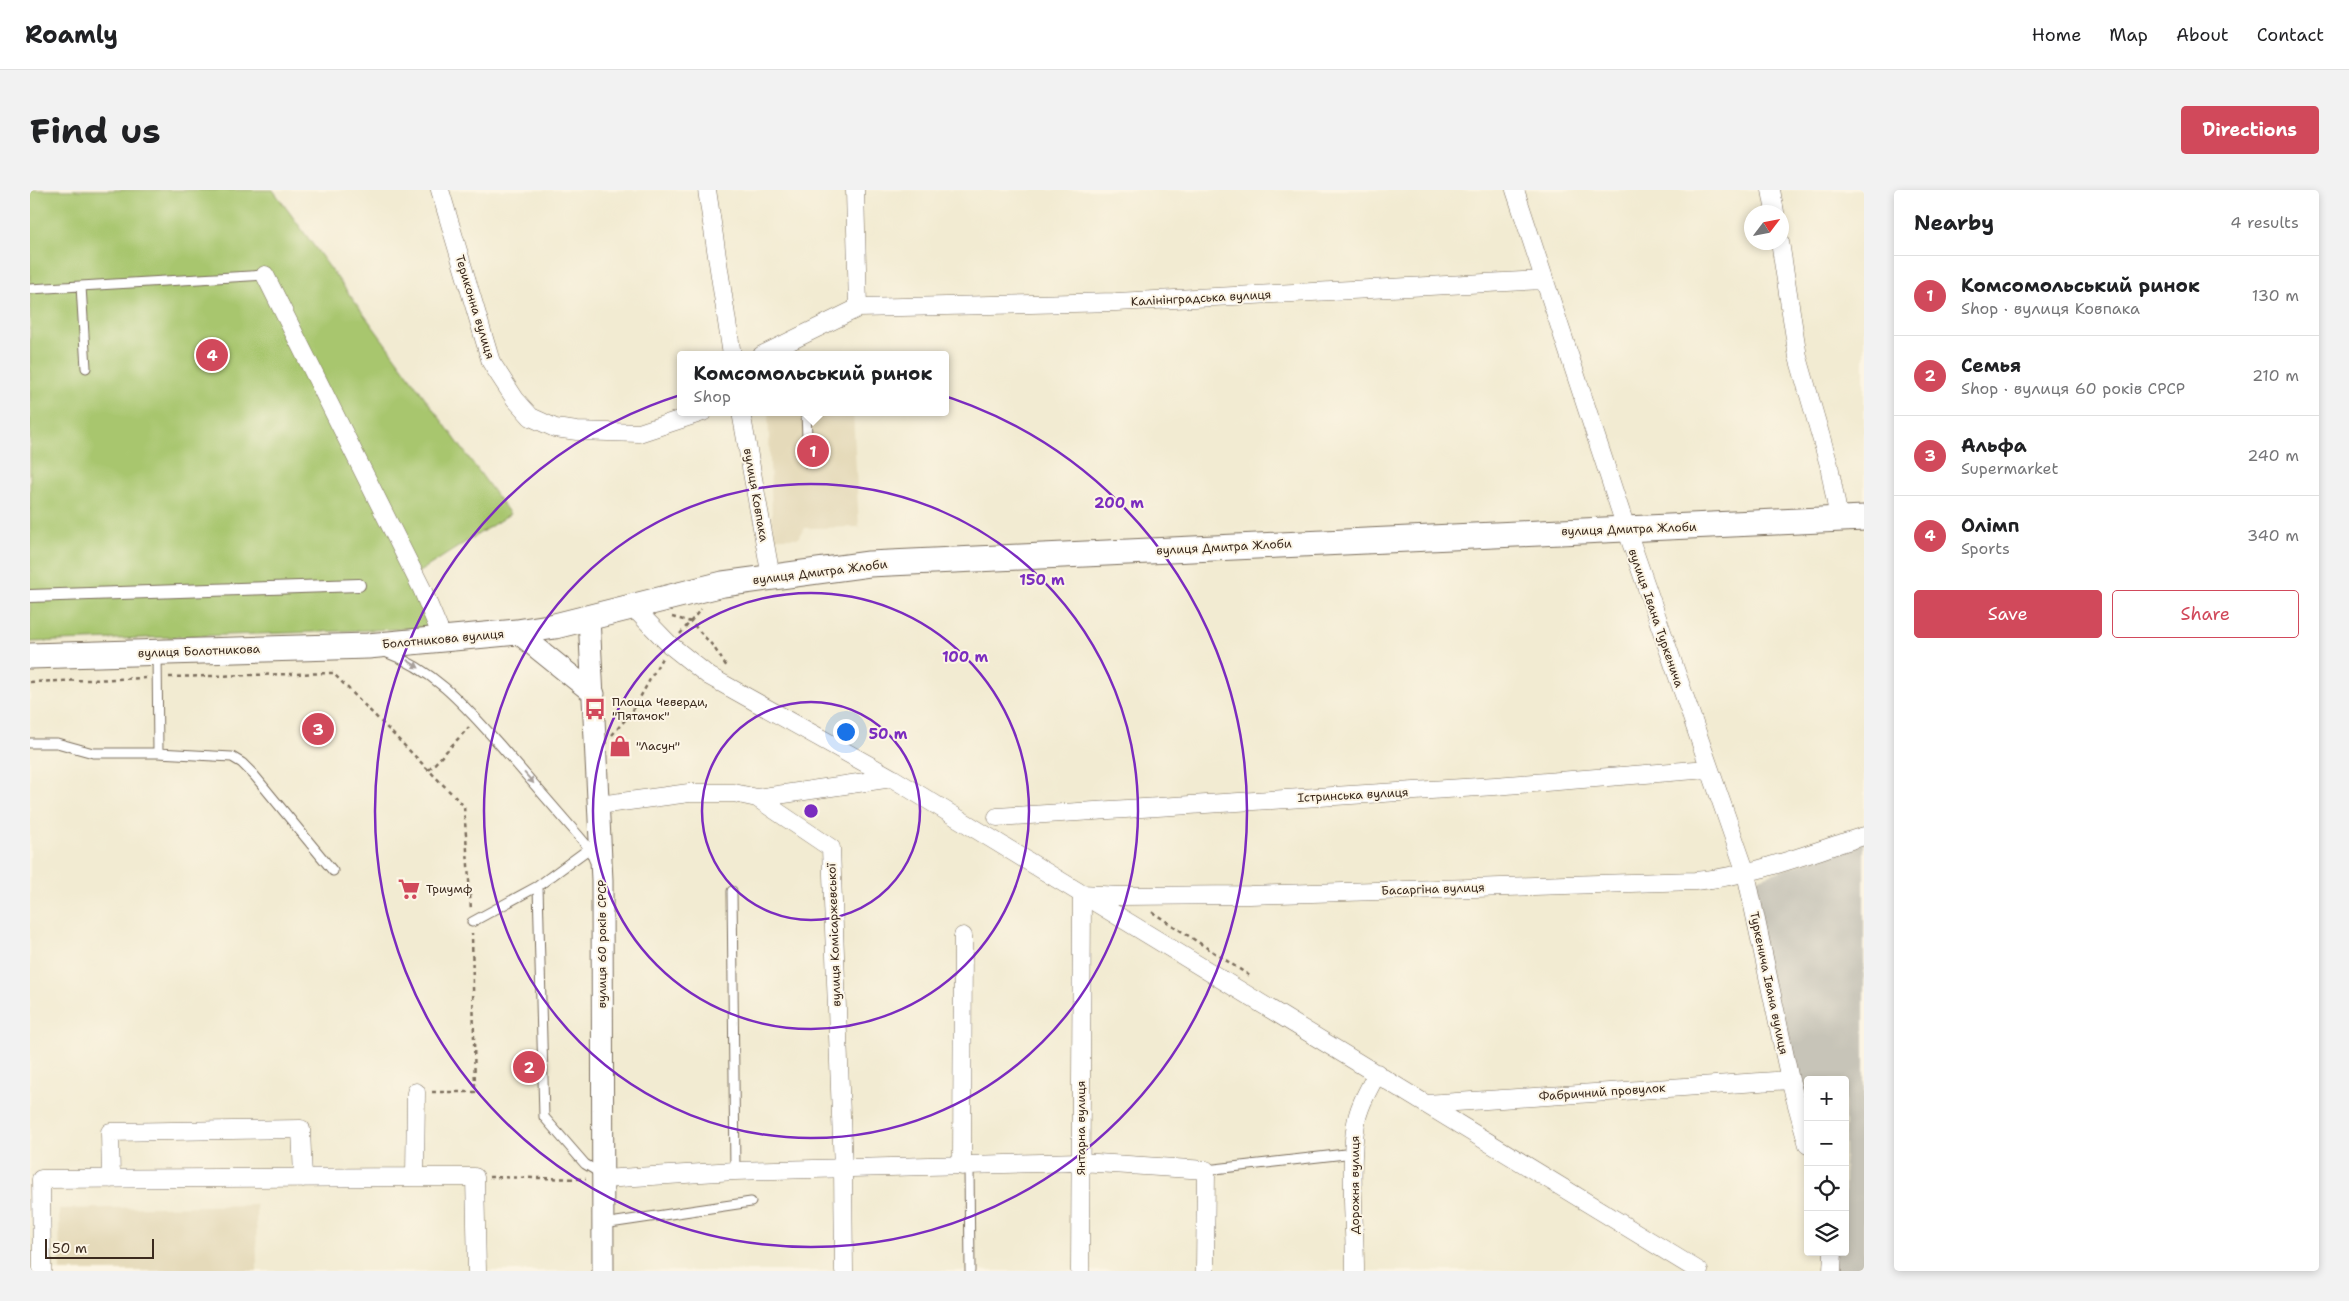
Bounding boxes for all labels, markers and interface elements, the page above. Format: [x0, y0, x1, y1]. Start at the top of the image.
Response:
text: Roamly [25, 19, 118, 51]
text: Home [2032, 23, 2081, 47]
text: Map [2109, 23, 2148, 47]
text: About [2176, 23, 2229, 47]
text: Contact [2257, 23, 2324, 47]
button: Directions [2181, 106, 2319, 154]
text: Find us [30, 107, 161, 154]
north arrow [1744, 205, 1789, 250]
text: Nearby [1914, 209, 1994, 237]
text: 4 results [2230, 212, 2299, 233]
street label: Териконна вулиця [452, 253, 498, 361]
text: Комсомольський ринок [1961, 273, 2200, 298]
text: 1 [1926, 285, 1934, 306]
text: 130 m [2252, 285, 2299, 306]
street label: Калінінградська вулиця [1130, 286, 1272, 310]
text: Shop · вулиця Ковпака [1961, 298, 2140, 319]
pin: 4 [196, 336, 228, 374]
popup [677, 351, 949, 416]
text: Семья [1961, 353, 2021, 378]
text: Комсомольський ринок [694, 361, 932, 386]
text: 2 [1924, 365, 1936, 386]
text: 210 m [2252, 365, 2299, 386]
text: Shop · вулиця 60 років СРСР [1961, 378, 2185, 399]
text: Shop [694, 386, 731, 407]
pin: 1 [797, 432, 829, 470]
text: Альфа [1961, 433, 2027, 458]
text: 3 [1924, 445, 1936, 466]
text: 240 m [2247, 445, 2299, 466]
street label: вулиця Ковпака [740, 447, 772, 544]
text: Supermarket [1961, 458, 2058, 479]
text: 200 m [1094, 493, 1144, 513]
text: Олімп [1961, 513, 2020, 538]
street label: вулиця Дмитра Жлоби [1561, 519, 1697, 539]
text: 4 [1924, 525, 1936, 546]
text: 340 m [2247, 525, 2299, 546]
street label: вулиця Дмитра Жлоби [1156, 535, 1292, 559]
text: Sports [1961, 538, 2010, 559]
street label: вулиця Івана Туркенича [1625, 546, 1687, 690]
street label: вулиця Дмитра Жлоби [752, 556, 888, 588]
text: 150 m [1019, 570, 1065, 590]
button: Save [1914, 590, 2102, 638]
button: Share [2112, 590, 2299, 638]
street label: Болотникова вулиця [381, 626, 505, 652]
street label: вулиця Болотникова [138, 641, 261, 661]
text: 100 m [942, 647, 988, 667]
one-way arrow [407, 659, 420, 669]
place label: Площа Чеверди, "Пятачок" [612, 694, 708, 724]
bus stop icon: Площа Чеверди, "Пятачок" [582, 696, 608, 722]
pin: 3 [302, 710, 334, 748]
your location [833, 719, 859, 745]
text: 50 m [869, 724, 908, 744]
shop icon: "Ласун" [607, 733, 633, 759]
place label: "Ласун" [636, 738, 680, 754]
one-way arrow [523, 771, 534, 784]
street label: Істринська вулиця [1297, 784, 1409, 806]
centre of rings [802, 802, 820, 820]
street label: вулиця Комісаржевської [823, 862, 844, 1007]
supermarket icon: Триумф [396, 876, 422, 902]
street label: Басаргіна вулиця [1381, 879, 1485, 899]
street label: вулиця 60 років СРСР [594, 880, 610, 1008]
place label: Триумф [426, 881, 472, 897]
street label: Туркенича Івана вулиця [1746, 910, 1792, 1056]
pin: 2 [513, 1048, 545, 1086]
map controls [1804, 1076, 1849, 1256]
button: + [1804, 1076, 1849, 1121]
street label: Фабричний провулок [1538, 1080, 1666, 1104]
street label: Янтарна вулиця [1073, 1081, 1089, 1175]
button: − [1804, 1121, 1849, 1166]
street label: Дорожня вулиця [1347, 1136, 1363, 1234]
button: locate [1804, 1166, 1849, 1211]
button: layers [1804, 1211, 1849, 1256]
scale bar [45, 1236, 154, 1259]
text: 50 m [52, 1239, 87, 1257]

